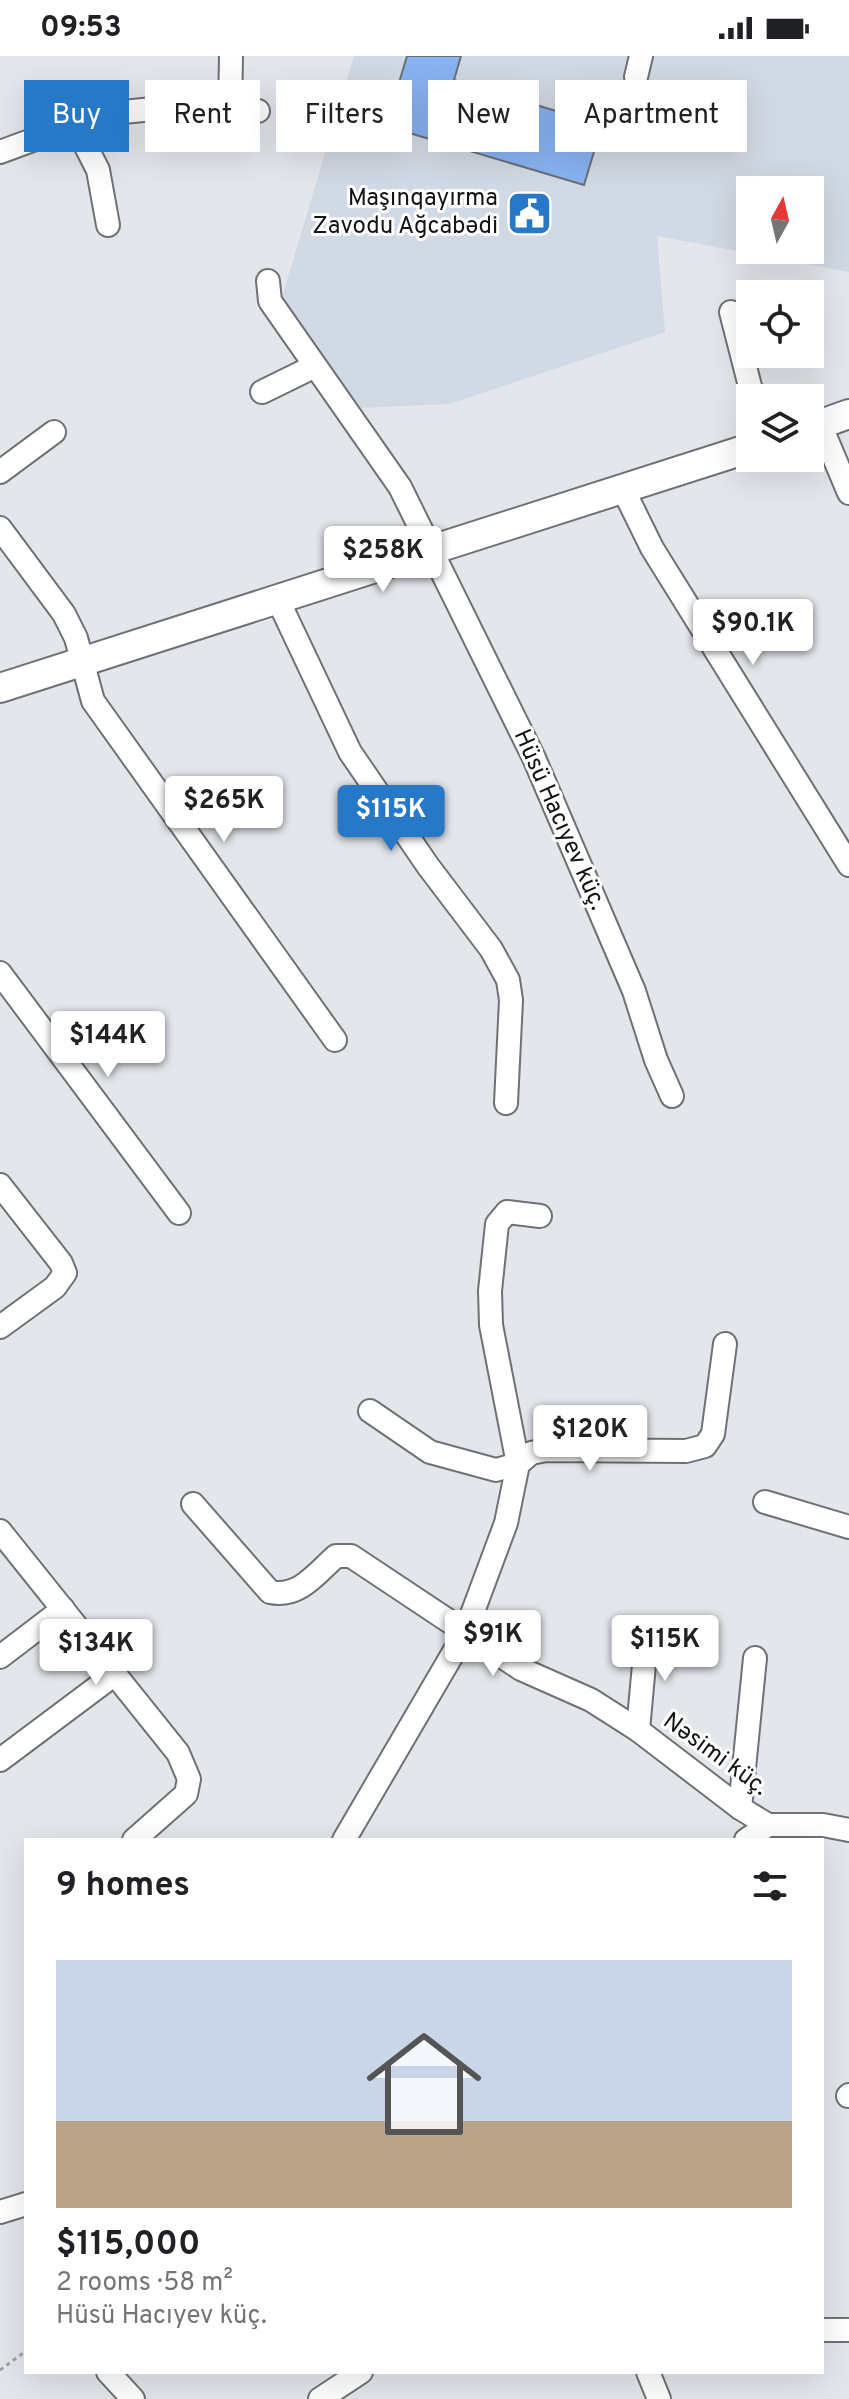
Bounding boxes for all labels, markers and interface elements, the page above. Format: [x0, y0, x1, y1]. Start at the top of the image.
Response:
text: 09:53 [40, 10, 122, 47]
chip: Buy [24, 80, 129, 152]
chip: Rent [145, 80, 260, 152]
chip: Filters [276, 80, 412, 152]
chip: New [428, 80, 539, 152]
chip: Apartment [555, 80, 747, 152]
north arrow [736, 176, 824, 264]
map controls [736, 176, 824, 472]
place label: Maşınqayırma Zavodu Ağcabədi [312, 184, 498, 242]
public building icon: Maşınqayırma Zavodu Ağcabədi [505, 189, 553, 237]
button: locate [736, 280, 824, 368]
button: layers [736, 384, 824, 472]
pin: $258K [327, 526, 439, 594]
text: $258K [342, 535, 424, 568]
pin: $90.1K [688, 599, 818, 667]
text: $90.1K [711, 608, 795, 641]
street label: Hüsü Hacıyev küç. [506, 725, 612, 915]
pin: $265K [168, 776, 280, 844]
text: $265K [183, 785, 265, 818]
pin: $115K [335, 785, 447, 853]
text: $115K [356, 794, 426, 827]
pin: $144K [52, 1011, 164, 1079]
text: $144K [69, 1020, 147, 1053]
pin: $120K [534, 1405, 646, 1473]
text: $120K [551, 1414, 629, 1447]
pin: $91K [446, 1610, 540, 1678]
pin: $115K [609, 1615, 721, 1683]
pin: $134K [40, 1619, 152, 1687]
text: $91K [463, 1619, 523, 1652]
text: $115K [630, 1624, 700, 1657]
text: $134K [58, 1628, 134, 1661]
street label: Nəsimi küç. [656, 1707, 774, 1803]
icon: filters [748, 1864, 792, 1908]
text: 9 homes [56, 1865, 190, 1908]
icon: home [352, 2012, 496, 2156]
text: $115,000 [56, 2224, 200, 2267]
text: 2 rooms · 58 m² [56, 2267, 233, 2300]
text: Hüsü Hacıyev küç. [56, 2300, 267, 2333]

